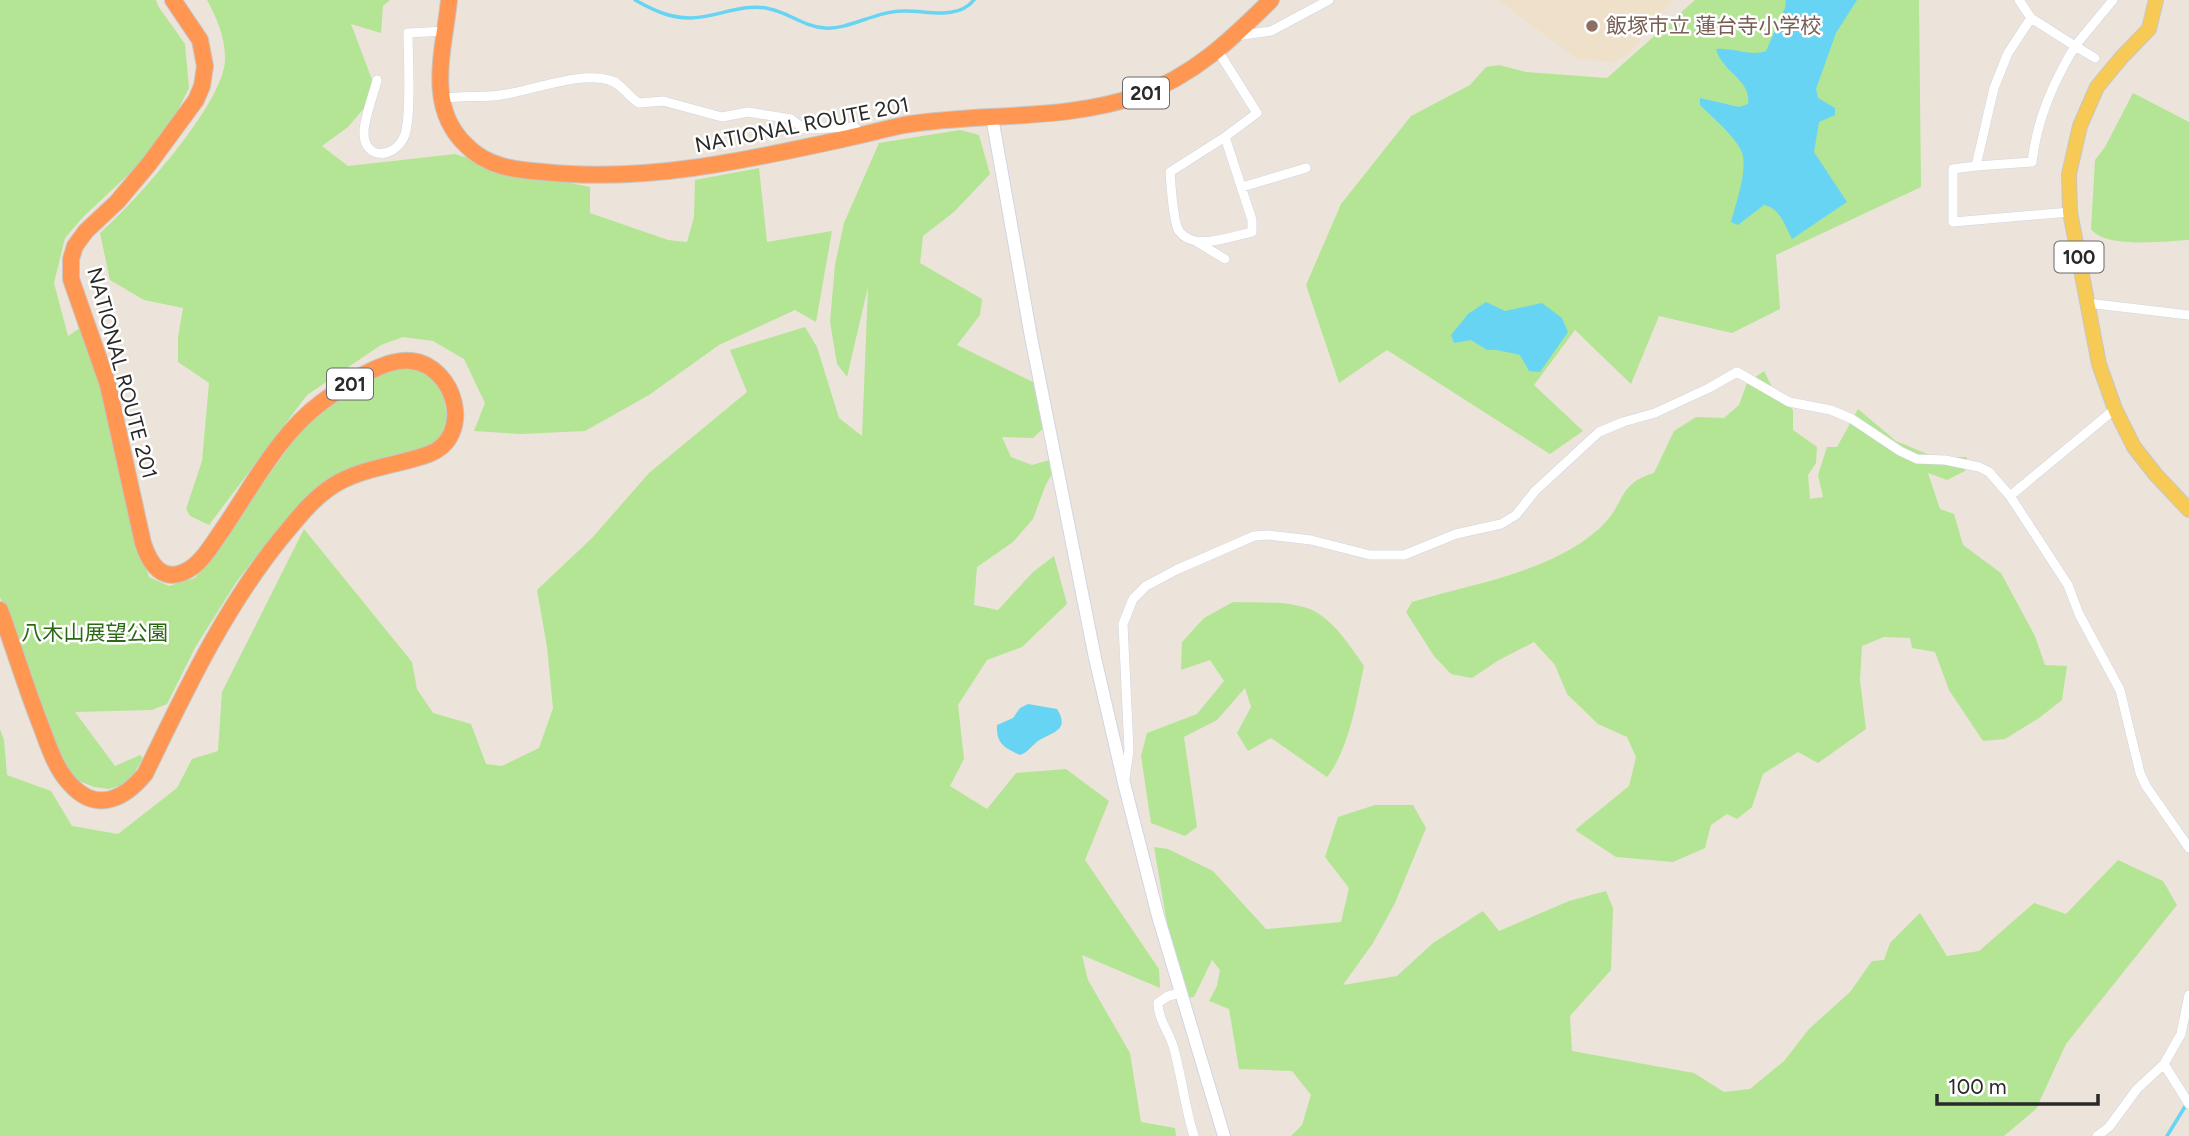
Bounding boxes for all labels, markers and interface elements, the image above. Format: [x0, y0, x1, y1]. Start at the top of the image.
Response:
place label: 飯塚市立 蓮台寺小学校 [1606, 13, 1821, 38]
marker: 飯塚市立 蓮台寺小学校 [1584, 18, 1600, 34]
road number: 201 [1123, 78, 1169, 108]
street label: NATIONAL ROUTE 201 [693, 91, 911, 158]
road number: 100 [2054, 242, 2104, 272]
street label: NATIONAL ROUTE 201 [82, 265, 163, 481]
road number: 201 [327, 368, 373, 400]
park label: 八木山展望公園 [22, 620, 169, 645]
scale bar [1937, 1062, 2098, 1106]
text: 100 m [1948, 1074, 2007, 1099]

